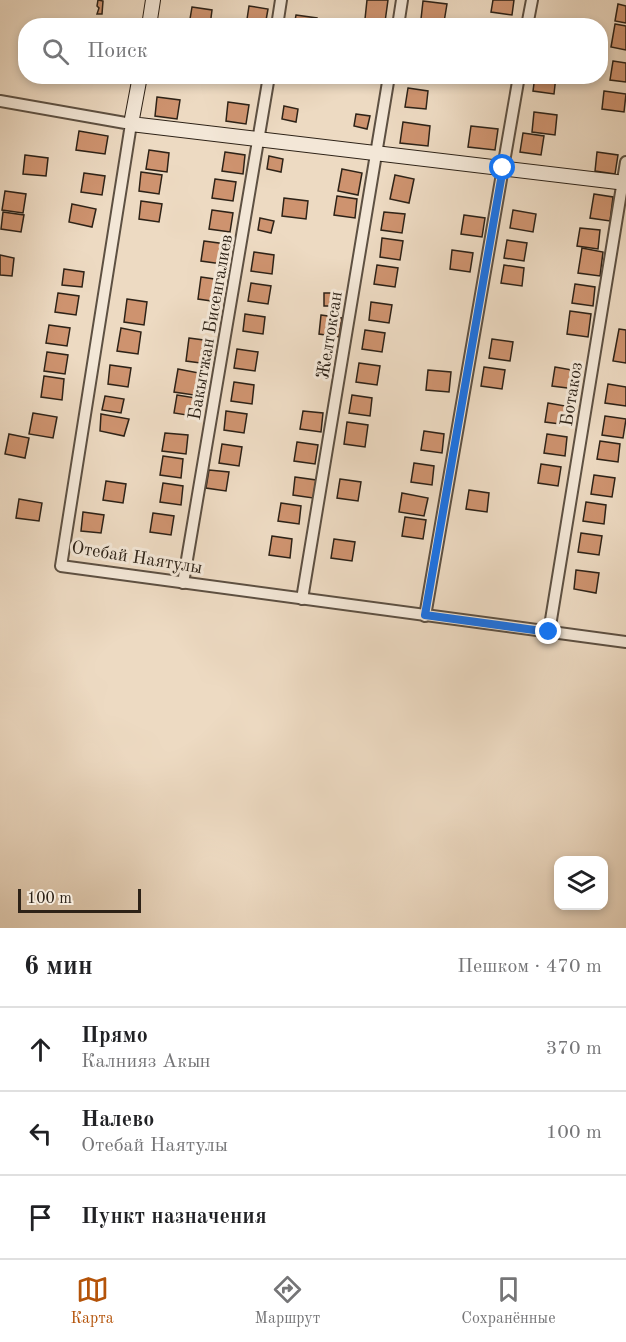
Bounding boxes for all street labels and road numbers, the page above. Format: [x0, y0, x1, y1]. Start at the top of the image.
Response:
street label: Бакытжан Бисенгалиев [186, 233, 236, 421]
street label: Желтоксан [314, 290, 346, 380]
street label: Ботакоз [558, 361, 586, 428]
street label: Отебай Наятулы [70, 539, 204, 577]

